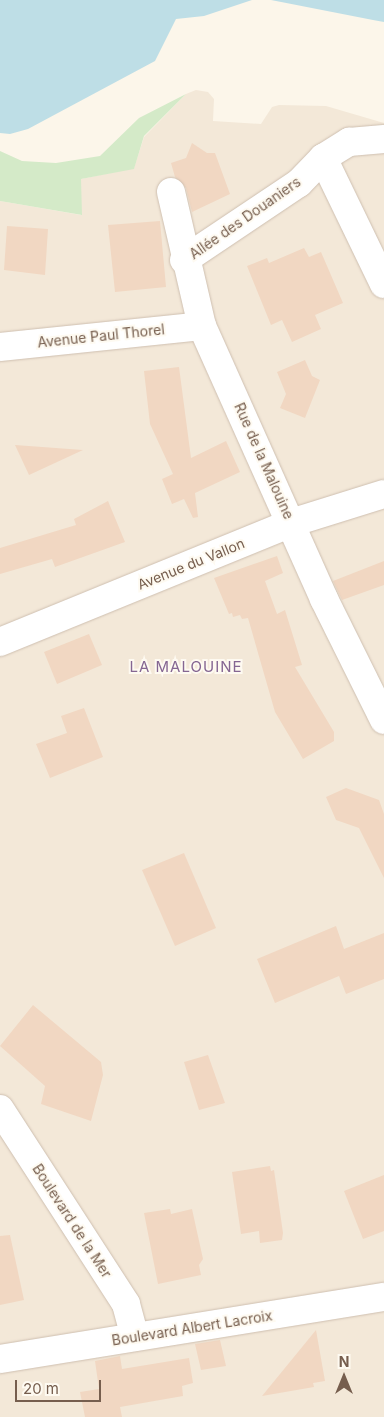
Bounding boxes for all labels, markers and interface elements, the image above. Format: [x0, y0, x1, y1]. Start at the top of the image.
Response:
street label: Allée des Douaniers [186, 173, 304, 263]
street label: Avenue Paul Thorel [37, 321, 165, 351]
street label: Rue de la Malouine [231, 400, 297, 522]
street label: Avenue du Vallon [135, 535, 247, 593]
district label: LA MALOUINE [128, 658, 244, 676]
street label: Boulevard de la Mer [29, 1161, 115, 1281]
street label: Boulevard Albert Lacroix [111, 1307, 273, 1349]
north arrow [319, 1352, 369, 1402]
text: N [339, 1353, 349, 1370]
scale bar [18, 1370, 104, 1402]
text: 20 m [23, 1379, 59, 1398]

